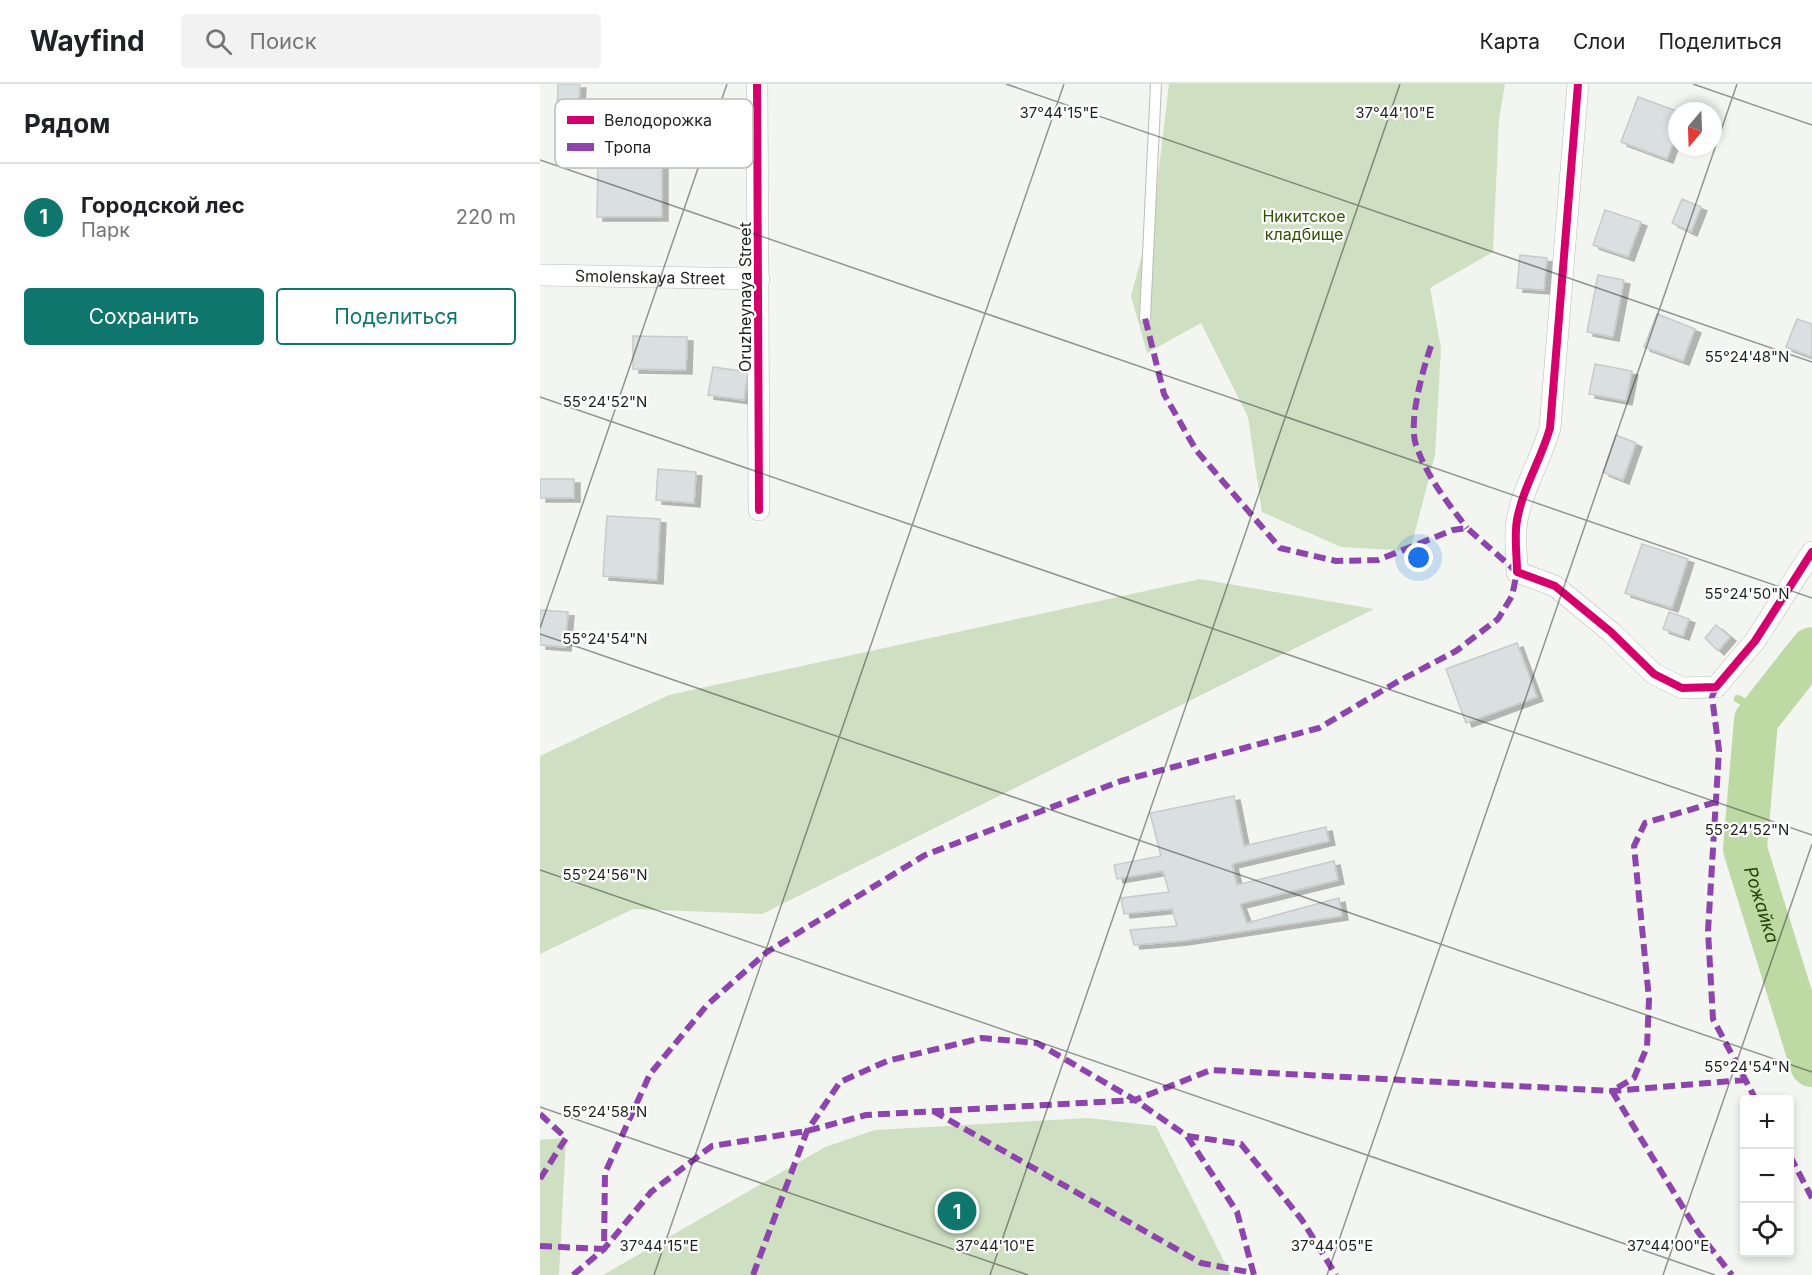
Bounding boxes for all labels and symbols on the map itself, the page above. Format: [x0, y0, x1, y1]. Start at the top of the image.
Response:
legend [555, 99, 753, 168]
north arrow [1668, 102, 1722, 156]
text: 37°44'15"E [1019, 103, 1099, 122]
text: 37°44'10"E [1355, 103, 1435, 122]
text: Велодорожка [604, 110, 712, 130]
text: Тропа [604, 137, 651, 157]
park label: Никитское кладбище [1262, 206, 1346, 244]
street label: Oruzheynaya Street [735, 222, 755, 372]
street label: Smolenskaya Street [575, 266, 725, 288]
text: 55°24'48"N [1705, 347, 1789, 366]
text: 55°24'52"N [563, 392, 647, 411]
your location [1404, 543, 1433, 572]
text: 55°24'50"N [1704, 584, 1790, 603]
text: 55°24'54"N [562, 629, 648, 648]
text: 55°24'52"N [1705, 820, 1789, 839]
water label: Рожайка [1740, 864, 1784, 945]
text: 55°24'56"N [563, 865, 647, 884]
text: 55°24'54"N [1704, 1057, 1790, 1076]
text: 55°24'58"N [563, 1102, 647, 1121]
pin: 1 [938, 1188, 976, 1234]
text: 37°44'15"E [619, 1236, 699, 1255]
text: 37°44'10"E [955, 1236, 1035, 1255]
text: 37°44'05"E [1291, 1236, 1373, 1255]
text: 37°44'00"E [1627, 1236, 1709, 1255]

